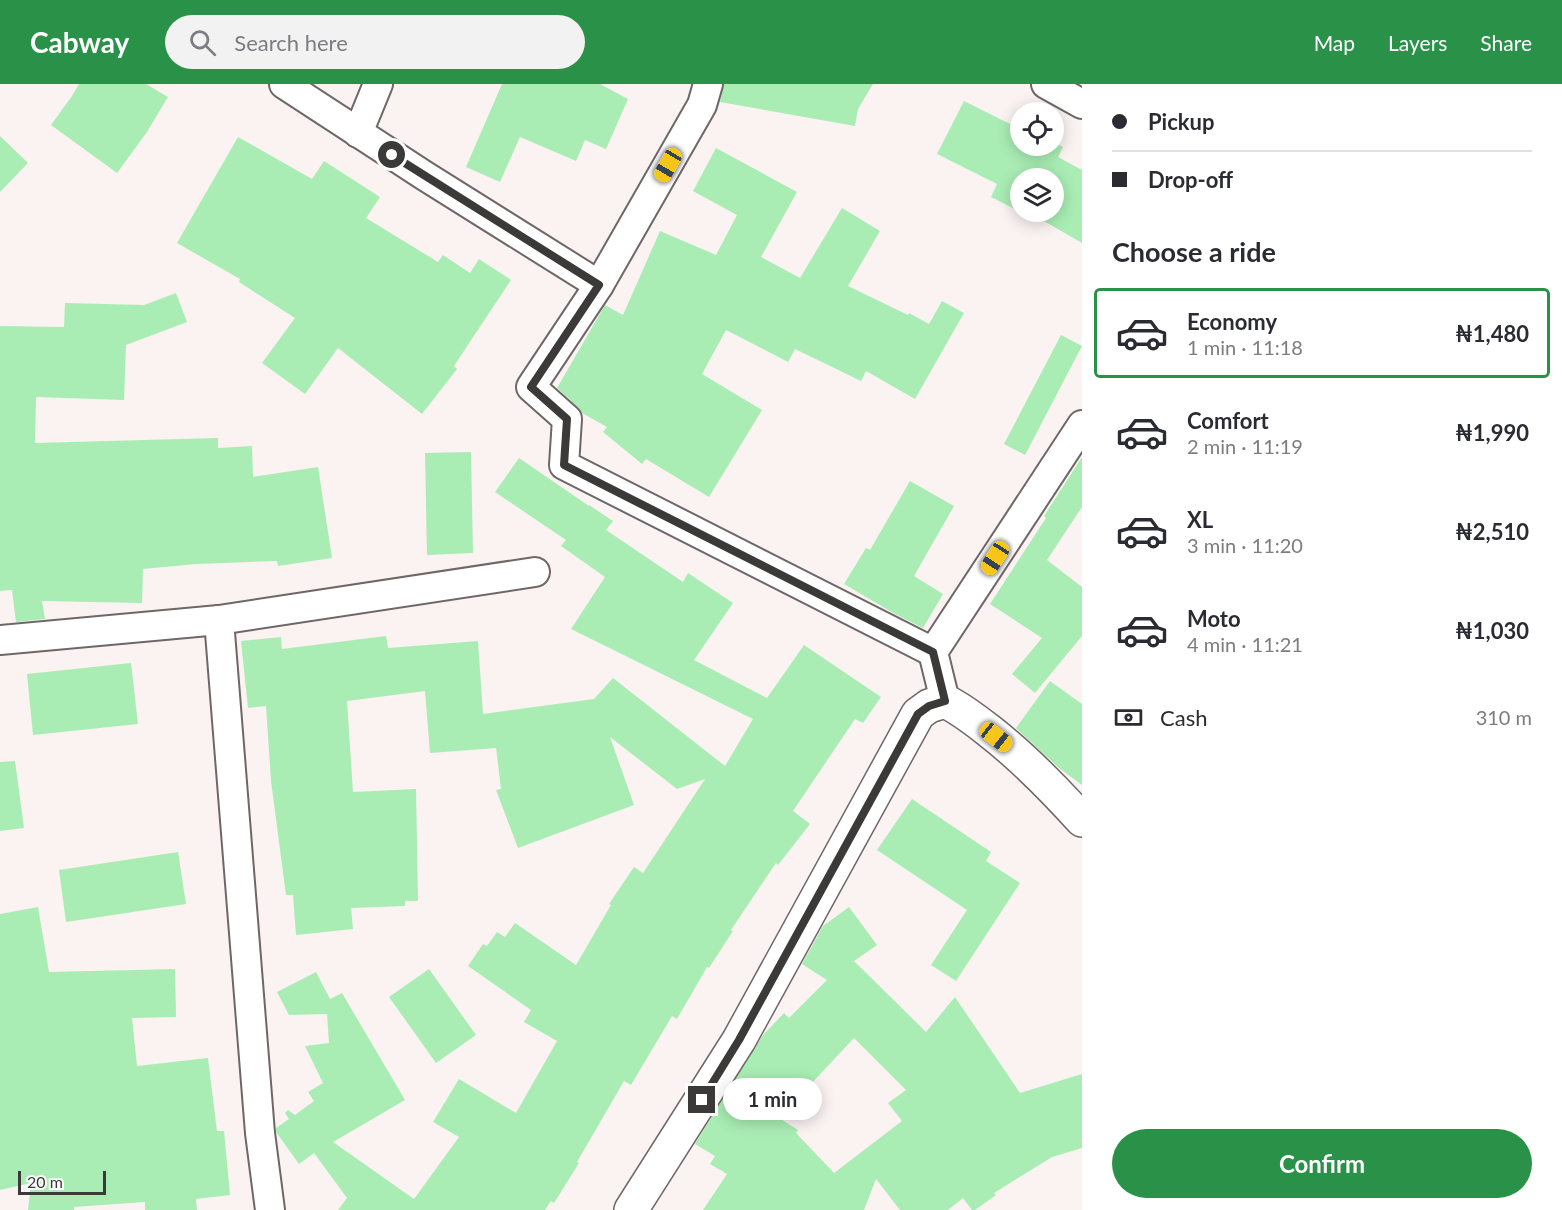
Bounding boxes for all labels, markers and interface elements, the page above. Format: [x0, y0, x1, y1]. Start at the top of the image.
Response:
search box [165, 15, 585, 69]
text: Cabway [30, 25, 129, 59]
icon: search [186, 26, 219, 59]
text: Search here [234, 29, 348, 56]
text: Map [1314, 30, 1355, 55]
text: Layers [1388, 30, 1447, 55]
text: Share [1480, 30, 1532, 55]
map controls [1010, 102, 1064, 222]
button: locate [1010, 102, 1064, 156]
text: Pickup [1148, 108, 1214, 135]
route start [378, 141, 405, 168]
car [651, 145, 685, 185]
text: Drop-off [1148, 166, 1233, 193]
button: layers [1010, 168, 1064, 222]
text: Choose a ride [1112, 235, 1276, 268]
icon: car [1115, 306, 1169, 360]
text: Economy [1187, 308, 1277, 335]
text: ₦1,480 [1455, 320, 1529, 347]
text: 1 min · 11:18 [1187, 335, 1303, 359]
icon: car [1115, 405, 1169, 459]
text: Comfort [1187, 407, 1269, 434]
text: ₦1,990 [1455, 419, 1529, 446]
text: 2 min · 11:19 [1187, 434, 1303, 458]
icon: car [1115, 504, 1169, 558]
text: XL [1187, 506, 1213, 533]
text: ₦2,510 [1455, 518, 1529, 545]
text: 3 min · 11:20 [1187, 533, 1303, 557]
car [978, 538, 1012, 578]
icon: car [1115, 603, 1169, 657]
text: Moto [1187, 605, 1241, 632]
text: ₦1,030 [1455, 617, 1529, 644]
text: 4 min · 11:21 [1187, 632, 1303, 656]
icon: cash [1112, 701, 1145, 734]
text: Cash [1160, 704, 1207, 731]
text: 310 m [1476, 705, 1532, 729]
car [976, 719, 1016, 755]
callout: 1 min [723, 1079, 822, 1121]
route end [688, 1086, 715, 1113]
text: 1 min [748, 1087, 797, 1111]
button: Confirm [1112, 1129, 1532, 1198]
scale bar [18, 1168, 106, 1196]
text: 20 m [27, 1172, 63, 1191]

